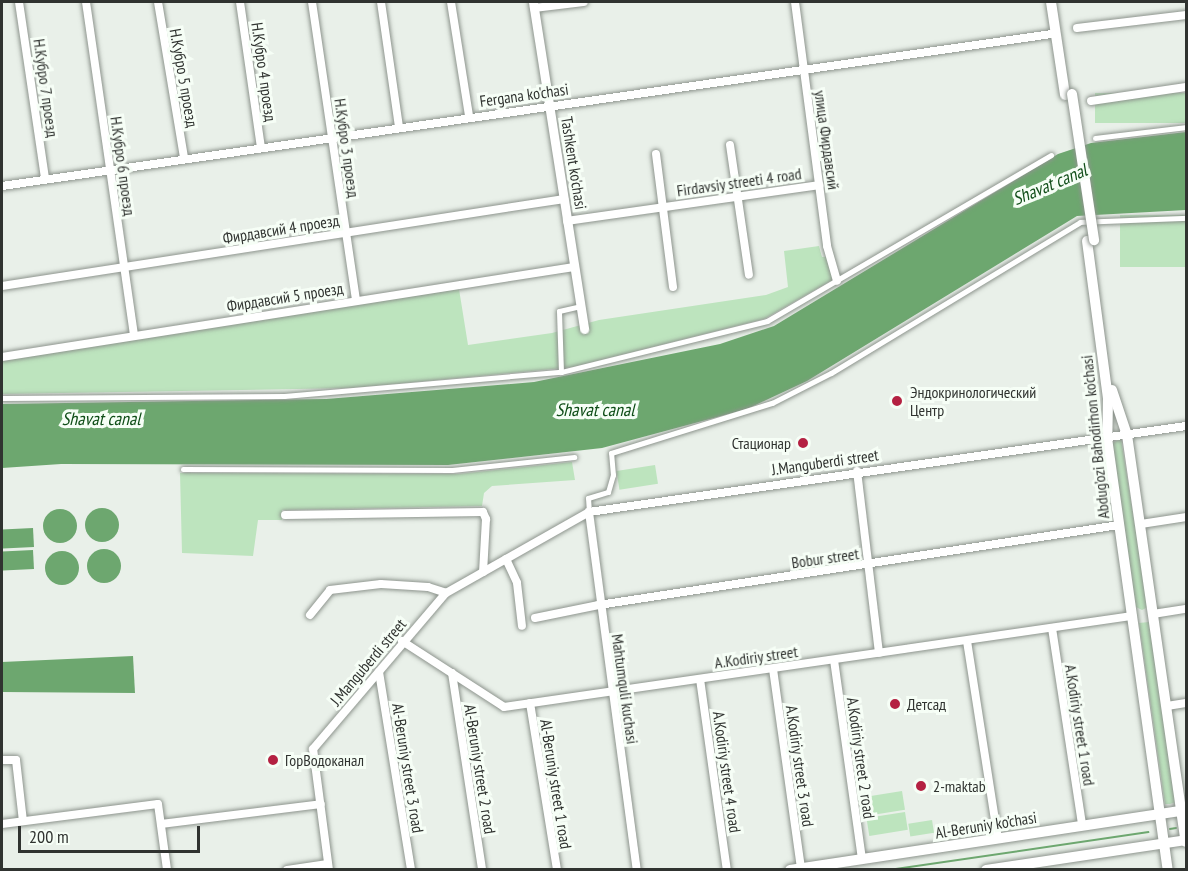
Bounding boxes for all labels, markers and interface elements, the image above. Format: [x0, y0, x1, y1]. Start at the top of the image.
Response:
street label: Н.Кубро 4 проезд [248, 21, 280, 123]
street label: Н.Кубро 5 проезд [166, 27, 202, 129]
street label: Н.Кубро 7 проезд [30, 37, 62, 139]
street label: Fergana ko'chasi [478, 79, 570, 111]
street label: улица Фирдавсий [811, 89, 843, 191]
street label: Н.Кубро 3 проезд [331, 97, 363, 199]
street label: Н.Кубро 6 проезд [107, 115, 139, 217]
street label: Tashkent ko'chasi [557, 115, 591, 211]
water label: Shavat canal [1010, 160, 1090, 210]
street label: Firdavsiy streeti 4 road [675, 164, 803, 200]
street label: Фирдавсий 4 проезд [221, 210, 341, 248]
street label: Фирдавсий 5 проезд [225, 278, 345, 316]
street label: Abdug’ozi Bahodirhon ko’chasi [1077, 354, 1113, 520]
place label: Эндокринологический Центр [910, 382, 1036, 420]
marker: Эндокринологический Центр [888, 392, 906, 410]
water label: Shavat canal [556, 399, 634, 421]
water label: Shavat canal [62, 408, 140, 430]
place label: Стационар [732, 433, 791, 453]
marker: Стационар [796, 436, 810, 450]
street label: J.Manguberdi street [770, 445, 880, 479]
street label: Bobur street [790, 544, 860, 572]
street label: J.Manguberdi street [326, 615, 410, 709]
street label: Mahtumquli kuchasi [608, 633, 642, 745]
street label: A.Kodiriy street [713, 642, 799, 672]
street label: A.Kodiriy street 1 road [1061, 663, 1099, 787]
place label: Детсад [907, 694, 946, 714]
street label: A.Kodiriy street 2 road [843, 696, 879, 820]
marker: Детсад [888, 697, 902, 711]
street label: Al-Beruniy street 3 road [388, 702, 428, 834]
street label: Al-Beruniy street 2 road [460, 703, 500, 835]
street label: A.Kodiriy street 3 road [782, 704, 818, 828]
street label: A.Kodiriy street 4 road [709, 710, 745, 834]
street label: Al-Beruniy street 1 road [536, 718, 576, 850]
place label: ГорВодоканал [285, 750, 364, 770]
marker: ГорВодоканал [266, 753, 280, 767]
place label: 2-maktab [933, 776, 986, 796]
marker: 2-maktab [914, 779, 928, 793]
street label: Al-Beruniy ko’chasi [934, 807, 1038, 843]
scale bar [21, 814, 202, 852]
text: 200 m [29, 825, 69, 848]

